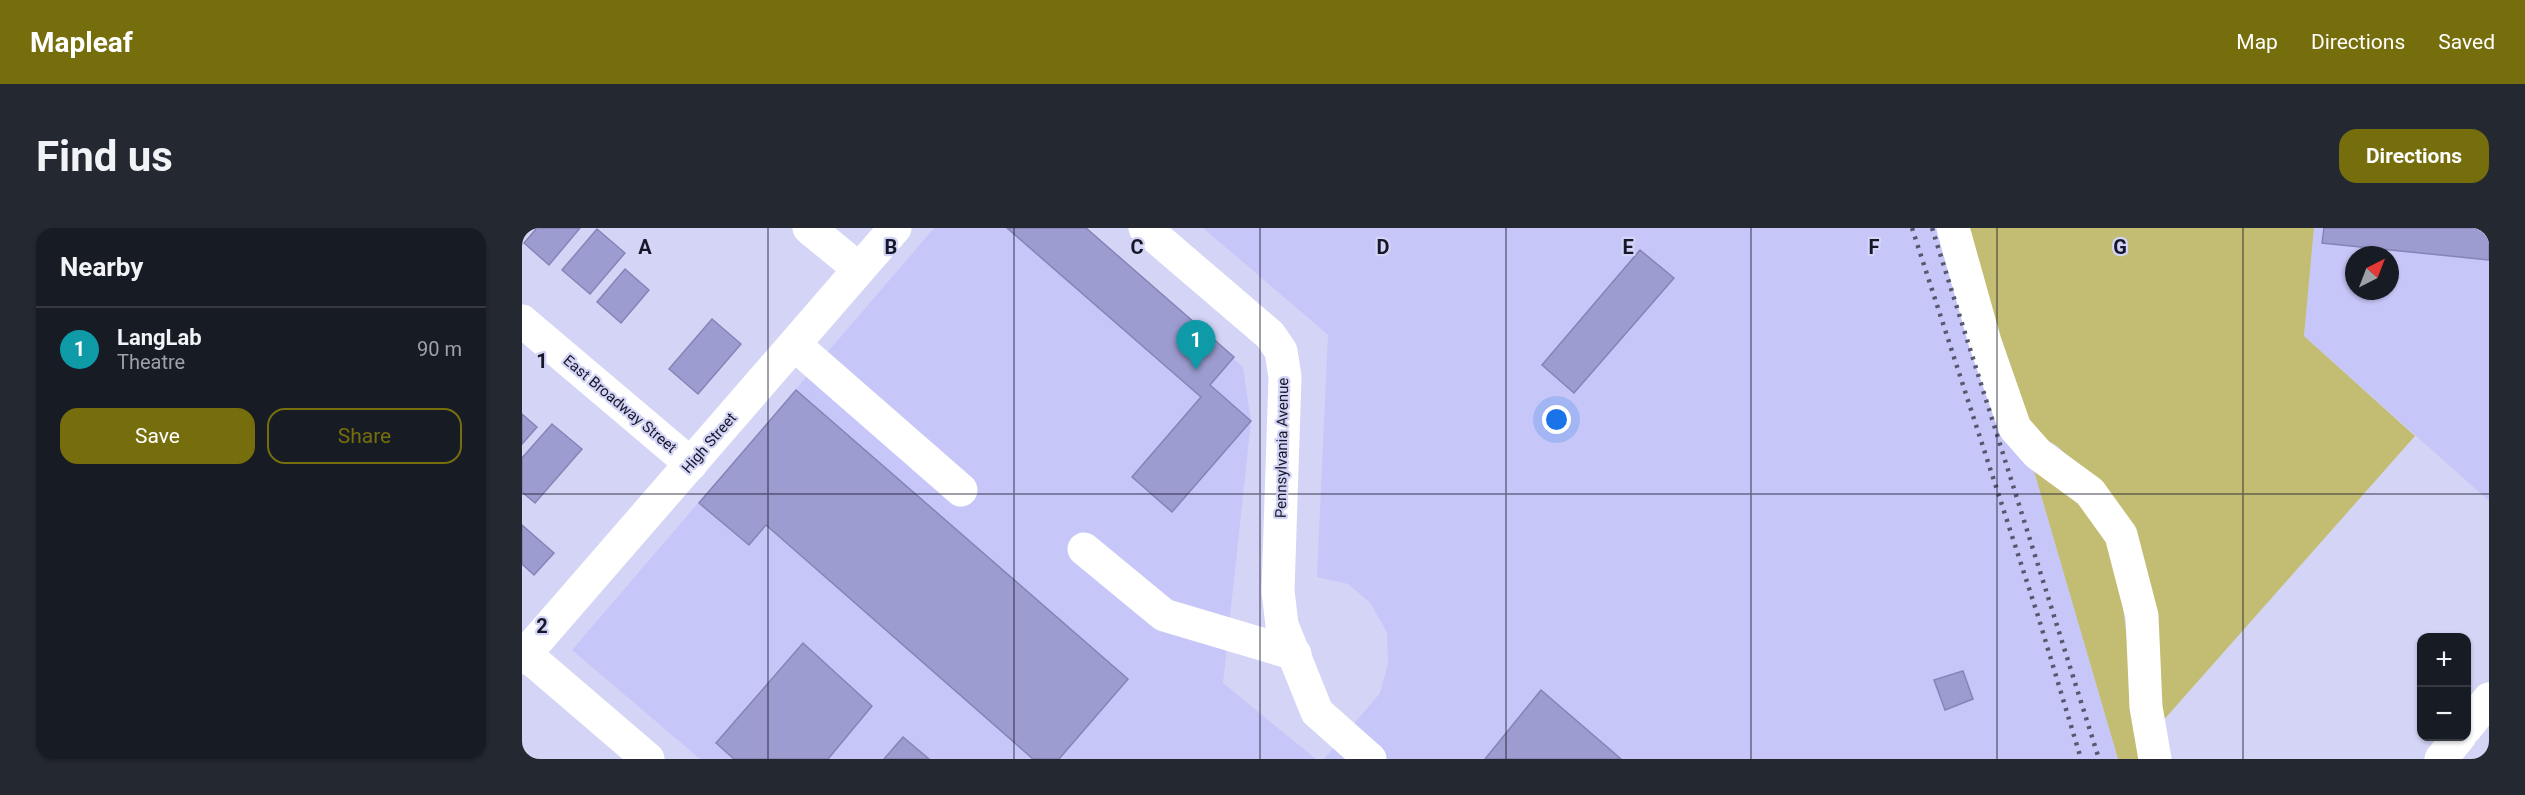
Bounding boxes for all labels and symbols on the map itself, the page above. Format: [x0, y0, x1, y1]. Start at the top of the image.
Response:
text: A [638, 235, 652, 259]
text: B [885, 235, 897, 259]
text: C [1130, 235, 1144, 259]
text: D [1377, 235, 1390, 259]
text: E [1622, 235, 1634, 259]
text: F [1869, 235, 1880, 259]
text: G [2113, 235, 2127, 259]
north arrow [2345, 246, 2399, 300]
pin: 1 [1176, 320, 1216, 370]
text: 1 [536, 349, 548, 373]
street label: East Broadway Street [560, 351, 680, 457]
street label: Pennsylvania Avenue [1272, 378, 1292, 518]
your location [1542, 405, 1571, 434]
street label: High Street [678, 409, 740, 477]
text: 2 [536, 614, 548, 638]

